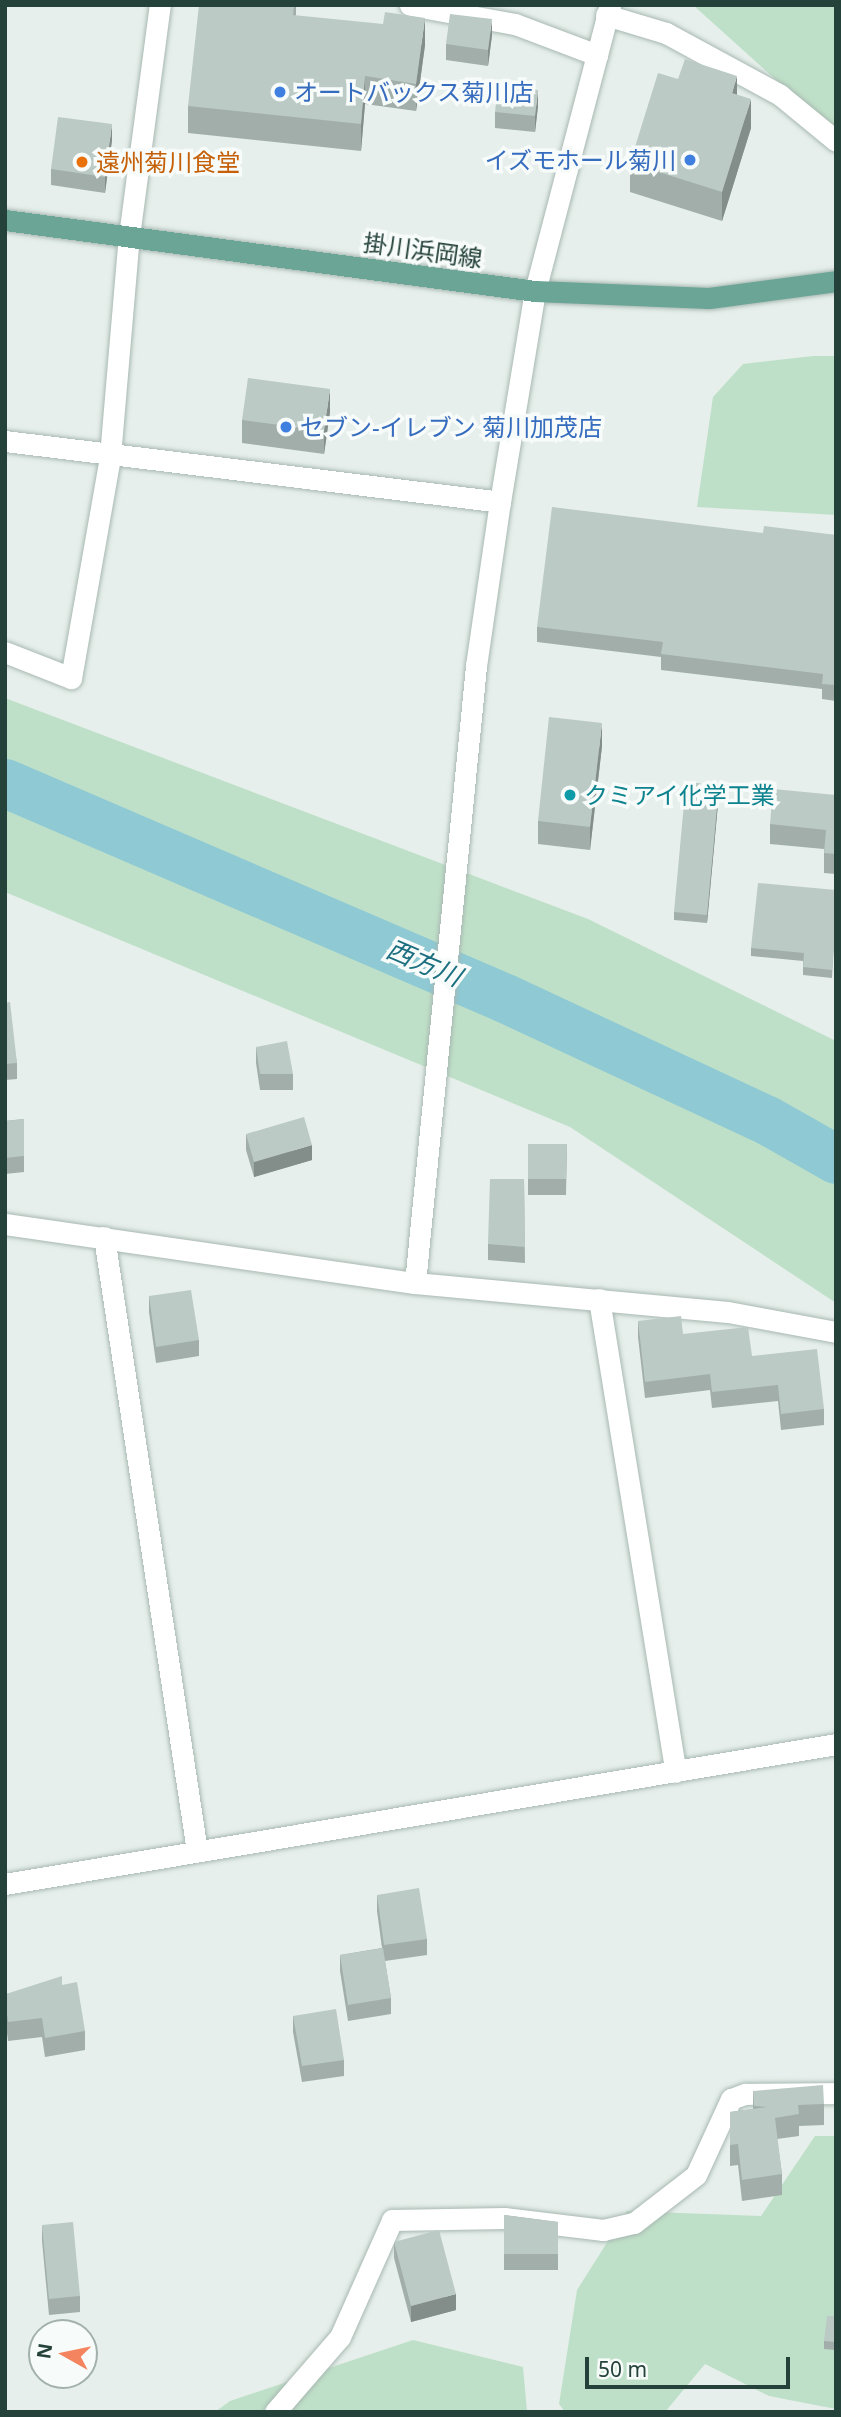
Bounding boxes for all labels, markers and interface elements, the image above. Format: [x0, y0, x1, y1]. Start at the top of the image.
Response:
place label: オートバックス菊川店 [294, 78, 534, 106]
marker: オートバックス菊川店 [272, 84, 288, 100]
place label: イズモホール菊川 [484, 146, 676, 174]
place label: 遠州菊川食堂 [96, 148, 240, 176]
marker: イズモホール菊川 [682, 152, 698, 168]
marker: 遠州菊川食堂 [74, 154, 90, 170]
street label: 掛川浜岡線 [362, 227, 484, 273]
place label: セブン-イレブン 菊川加茂店 [300, 413, 602, 441]
marker: セブン-イレブン 菊川加茂店 [278, 419, 294, 435]
place label: クミアイ化学工業 [584, 781, 776, 809]
marker: クミアイ化学工業 [562, 787, 578, 803]
water label: 西方川 [382, 933, 466, 993]
north arrow [28, 2319, 98, 2389]
text: N [30, 2341, 58, 2361]
scale bar [589, 2344, 794, 2388]
text: 50 m [598, 2355, 647, 2383]

